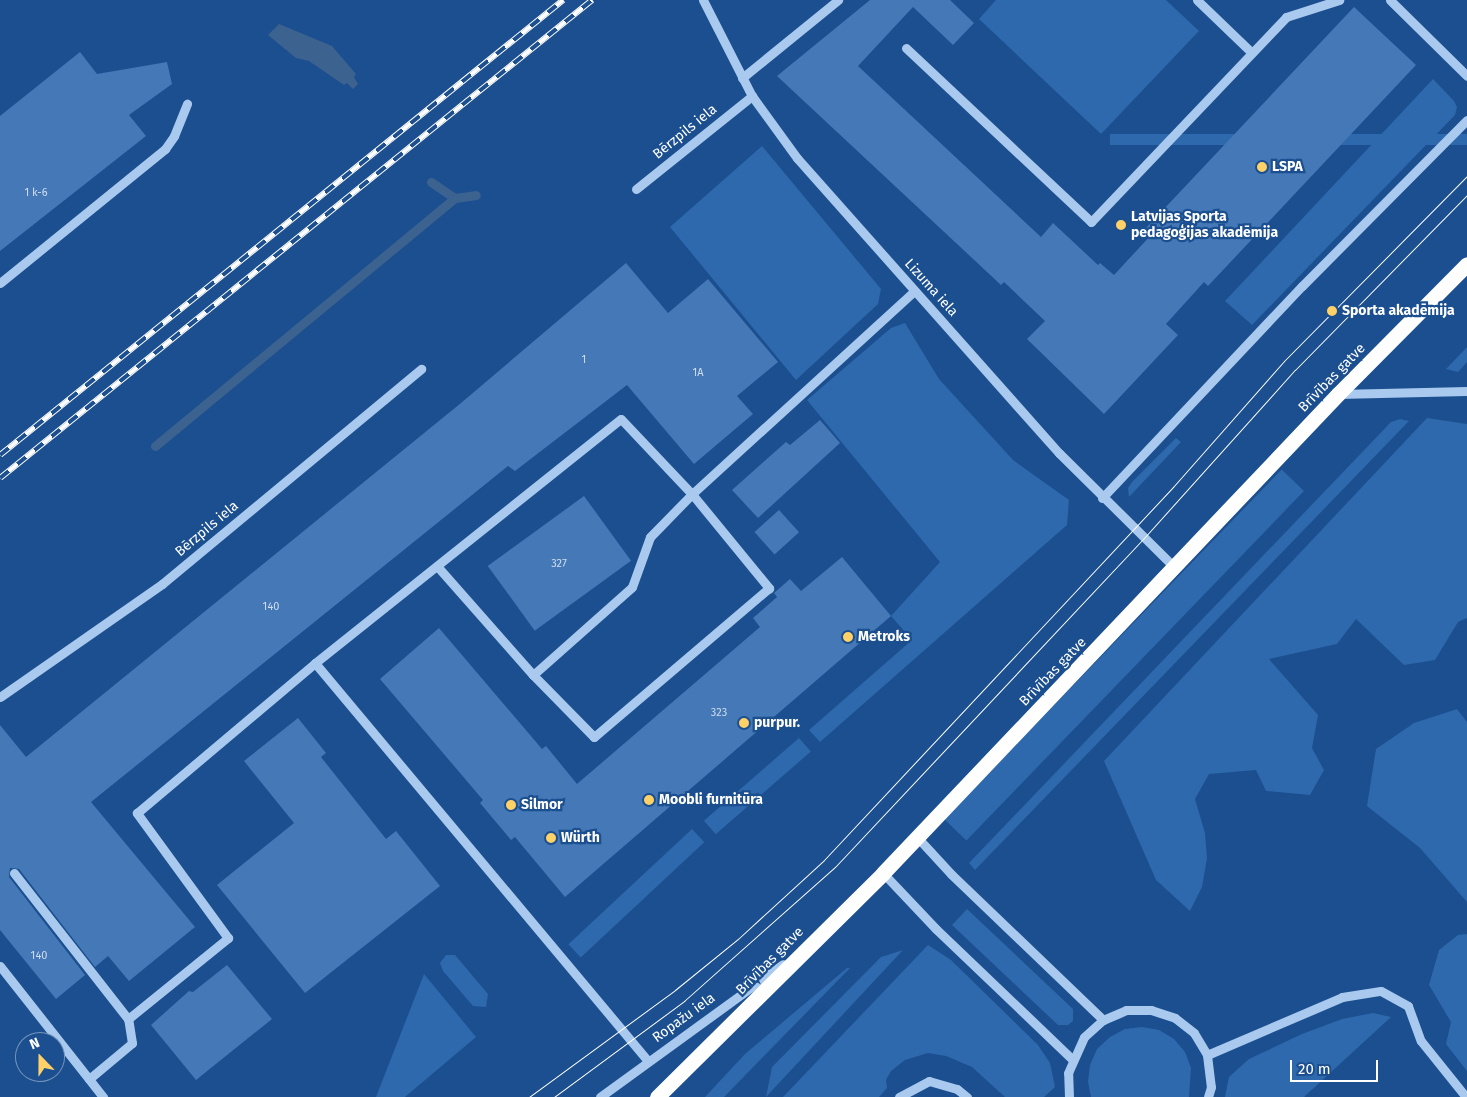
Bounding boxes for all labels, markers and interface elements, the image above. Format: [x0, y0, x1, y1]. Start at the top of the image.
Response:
street label: Bērzpils iela [650, 101, 720, 163]
place label: LSPA [1272, 159, 1303, 175]
marker: LSPA [1256, 161, 1268, 173]
house number: 1 k-6 [24, 186, 48, 200]
place label: Latvijas Sporta pedagoģijas akadēmija [1131, 209, 1278, 242]
marker: Latvijas Sporta pedagoģijas akadēmija [1115, 219, 1127, 231]
street label: Lizuma iela [901, 256, 961, 320]
place label: Sporta akadēmija [1342, 303, 1455, 319]
marker: Sporta akadēmija [1326, 305, 1338, 317]
street label: Brīvības gatve [1295, 340, 1369, 416]
house number: 1 [582, 353, 586, 367]
house number: 1A [692, 366, 704, 380]
street label: Bērzpils iela [172, 498, 242, 560]
house number: 327 [551, 557, 567, 571]
house number: 140 [263, 600, 279, 614]
place label: Metroks [858, 629, 910, 645]
marker: Metroks [842, 631, 854, 643]
street label: Brīvības gatve [1016, 634, 1090, 710]
house number: 323 [711, 706, 727, 720]
place label: purpur. [754, 715, 800, 731]
marker: purpur. [738, 717, 750, 729]
place label: Moobli furnitūra [659, 792, 763, 808]
marker: Moobli furnitūra [643, 794, 655, 806]
place label: Silmor [521, 797, 563, 813]
marker: Silmor [505, 799, 517, 811]
place label: Würth [561, 830, 600, 846]
marker: Würth [545, 832, 557, 844]
street label: Brīvības gatve [733, 924, 807, 998]
house number: 140 [31, 949, 47, 963]
street label: Ropažu iela [649, 990, 719, 1046]
north arrow [15, 1032, 65, 1082]
text: N [27, 1034, 42, 1053]
scale bar [1292, 1050, 1380, 1082]
text: 20 m [1298, 1060, 1331, 1078]

